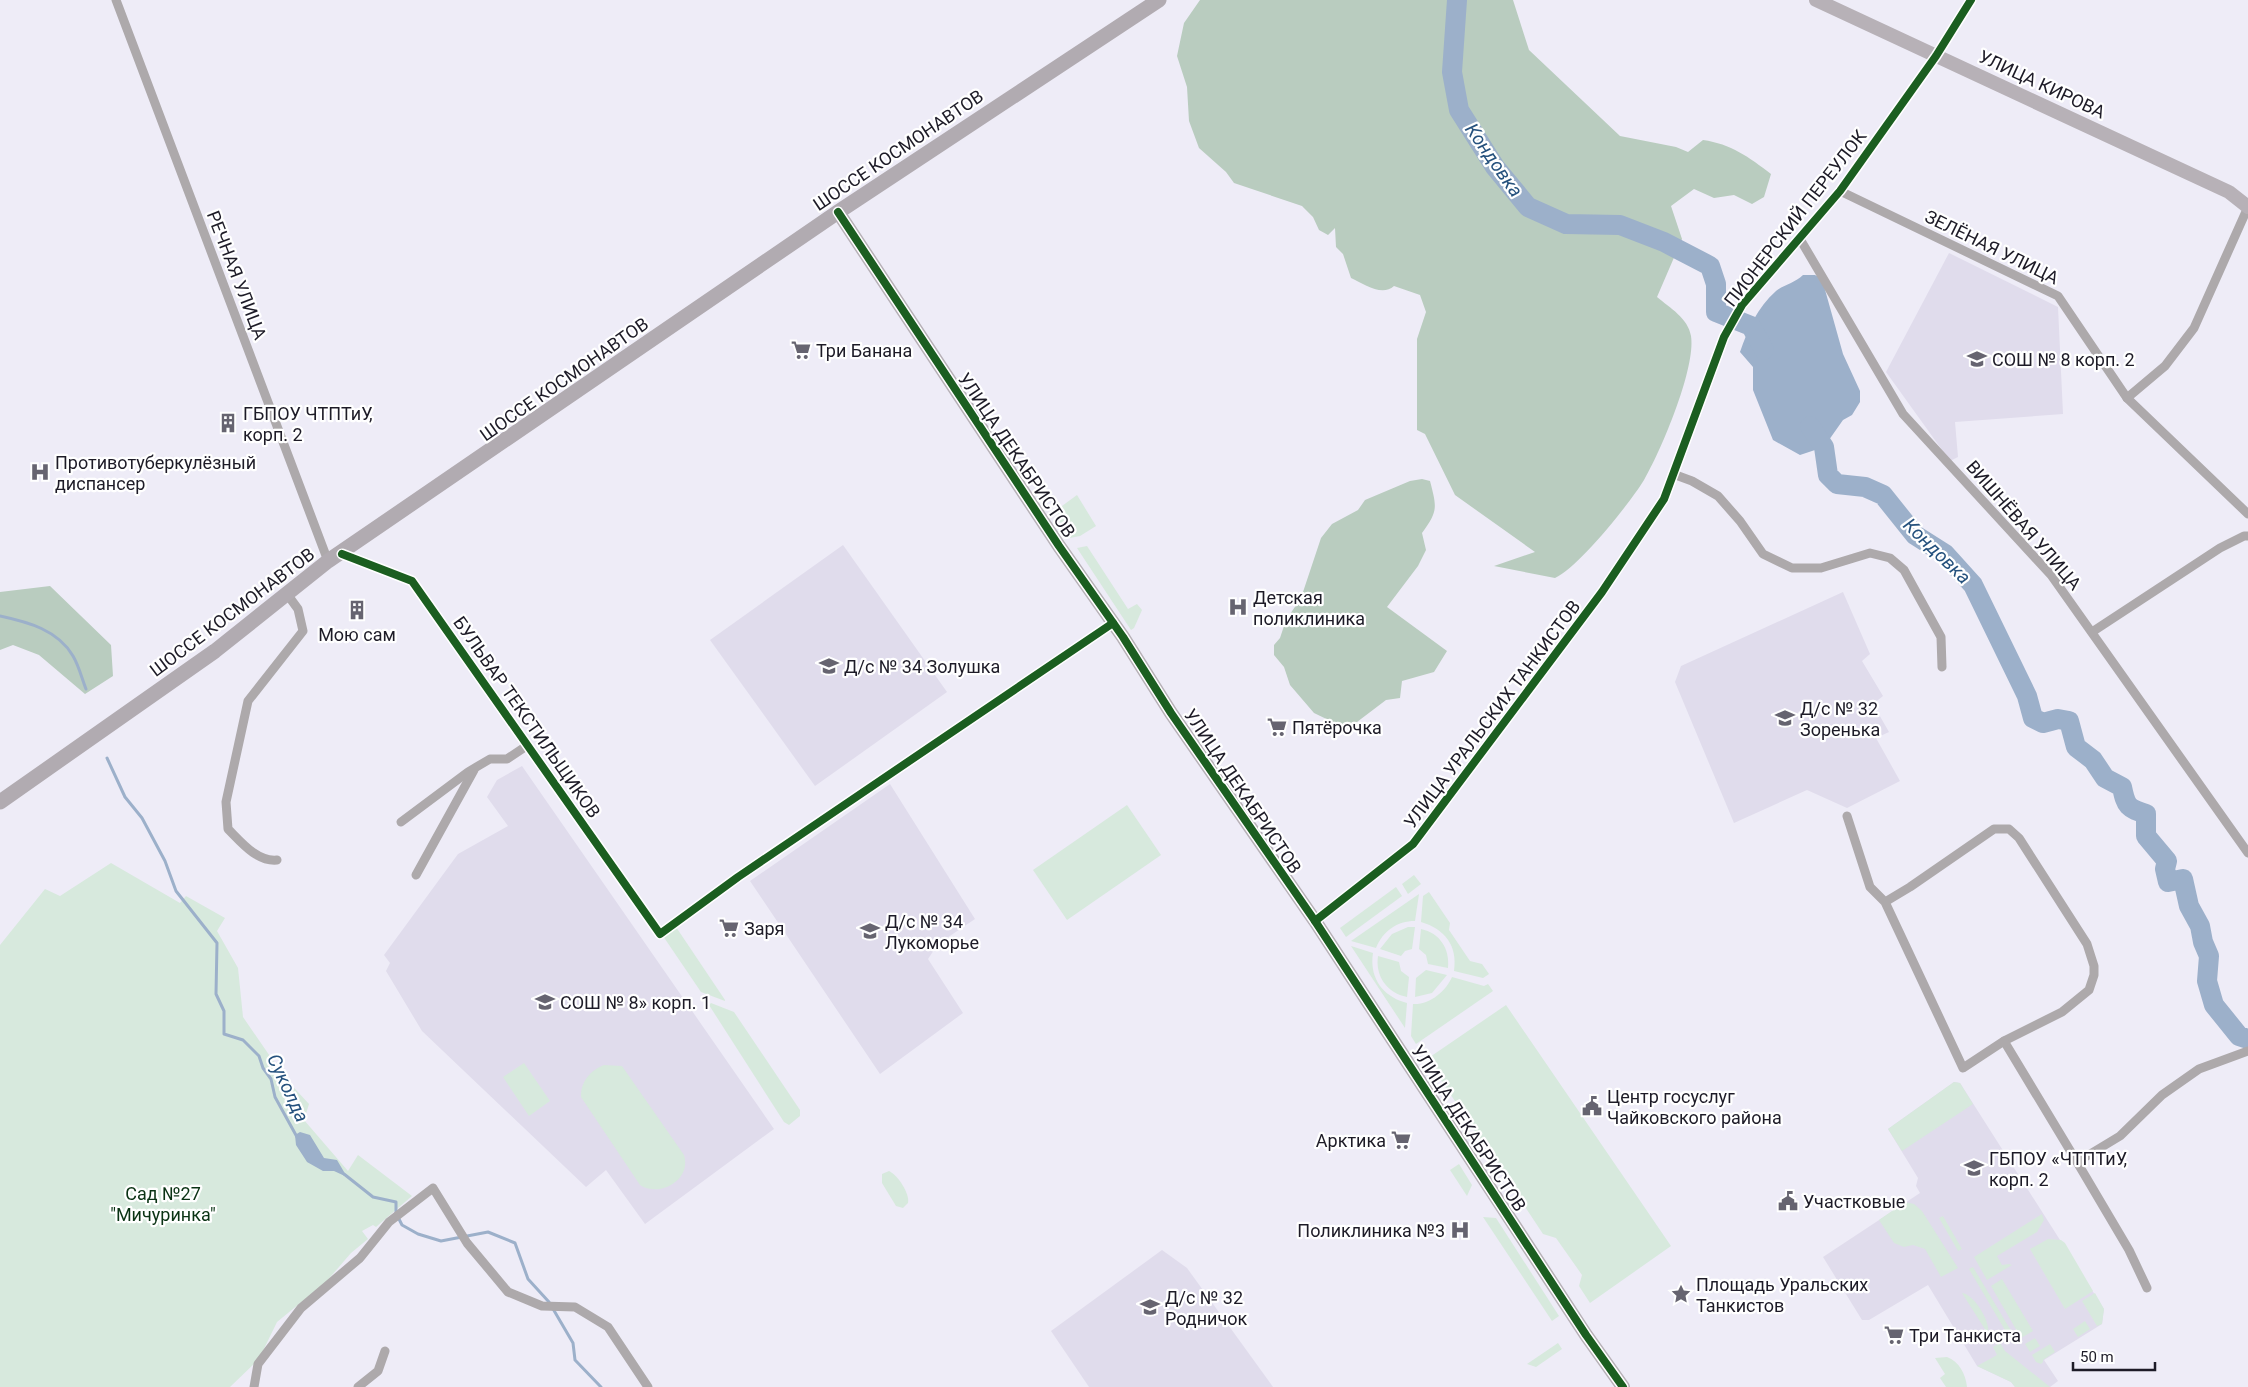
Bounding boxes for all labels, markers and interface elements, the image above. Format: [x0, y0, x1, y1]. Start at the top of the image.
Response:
street label: УЛИЦА КИРОВА [1975, 46, 2109, 123]
street label: ШОССЕ КОСМОНАВТОВ [809, 85, 987, 215]
water label: Кондовка [1460, 119, 1528, 201]
street label: ПИОНЕРСКИЙ ПЕРЕУЛОК [1720, 125, 1871, 310]
street label: ЗЕЛЁНАЯ УЛИЦА [1922, 206, 2062, 289]
street label: РЕЧНАЯ УЛИЦА [203, 208, 271, 343]
street label: ШОССЕ КОСМОНАВТОВ [476, 313, 652, 445]
supermarket icon: Три Банана [790, 339, 812, 361]
place label: Три Банана [816, 340, 912, 361]
school or university icon: СОШ № 8 корп. 2 [1966, 348, 1988, 370]
place label: СОШ № 8 корп. 2 [1992, 349, 2135, 370]
street label: УЛИЦА ДЕКАБРИСТОВ [954, 369, 1080, 541]
place label: ГБПОУ ЧТПТиУ, корп. 2 [243, 403, 373, 445]
building icon: ГБПОУ ЧТПТиУ, корп. 2 [217, 412, 239, 434]
place label: Противотуберкулёзный диспансер [55, 452, 256, 494]
street label: ВИШНЁВАЯ УЛИЦА [1962, 456, 2086, 594]
hospital icon: Противотуберкулёзный диспансер [29, 461, 51, 483]
water label: Кондовка [1898, 513, 1976, 589]
street label: ШОССЕ КОСМОНАВТОВ [146, 543, 318, 681]
place label: Детская поликлиника [1253, 587, 1365, 629]
hospital icon: Детская поликлиника [1227, 596, 1249, 618]
street label: УЛИЦА УРАЛЬСКИХ ТАНКИСТОВ [1399, 596, 1585, 832]
building icon: Мою сам [346, 599, 368, 621]
street label: БУЛЬВАР ТЕКСТИЛЬЩИКОВ [449, 612, 605, 822]
place label: Мою сам [318, 624, 396, 645]
school or university icon: Д/с № 34 Золушка [818, 655, 840, 677]
place label: Д/с № 34 Золушка [844, 656, 1000, 677]
place label: Д/с № 32 Зоренька [1800, 698, 1880, 740]
street label: УЛИЦА ДЕКАБРИСТОВ [1180, 705, 1306, 877]
school or university icon: Д/с № 32 Зоренька [1774, 707, 1796, 729]
supermarket icon: Пятёрочка [1266, 716, 1288, 738]
place label: Пятёрочка [1292, 717, 1382, 738]
place label: Д/с № 34 Лукоморье [885, 911, 979, 953]
supermarket icon: Заря [718, 917, 740, 939]
place label: Заря [744, 918, 784, 939]
school or university icon: Д/с № 34 Лукоморье [859, 920, 881, 942]
school or university icon: СОШ № 8» корп. 1 [534, 991, 556, 1013]
place label: СОШ № 8» корп. 1 [560, 992, 711, 1013]
street label: УЛИЦА ДЕКАБРИСТОВ [1407, 1041, 1531, 1215]
water label: Суколда [262, 1050, 314, 1126]
place label: Центр госуслуг Чайковского района [1607, 1086, 1782, 1128]
public building icon: Центр госуслуг Чайковского района [1581, 1095, 1603, 1117]
supermarket icon: Арктика [1390, 1129, 1412, 1151]
place label: Арктика [1316, 1130, 1386, 1151]
place label: ГБПОУ «ЧТПТиУ, корп. 2 [1989, 1148, 2127, 1190]
school or university icon: ГБПОУ «ЧТПТиУ, корп. 2 [1963, 1157, 1985, 1179]
park label: Сад №27 "Мичуринка" [110, 1183, 216, 1225]
public building icon: Участковые [1777, 1190, 1799, 1212]
place label: Участковые [1803, 1191, 1905, 1212]
hospital icon: Поликлиника №3 [1449, 1219, 1471, 1241]
place label: Поликлиника №3 [1297, 1220, 1445, 1241]
place label: Площадь Уральских Танкистов [1696, 1274, 1868, 1316]
place icon: Площадь Уральских Танкистов [1670, 1283, 1692, 1305]
place label: Д/с № 32 Родничок [1165, 1287, 1248, 1329]
school or university icon: Д/с № 32 Родничок [1139, 1296, 1161, 1318]
supermarket icon: Три Танкиста [1883, 1324, 1905, 1346]
place label: Три Танкиста [1909, 1325, 2021, 1346]
scale bar [2073, 1340, 2156, 1372]
text: 50 m [2080, 1348, 2114, 1366]

